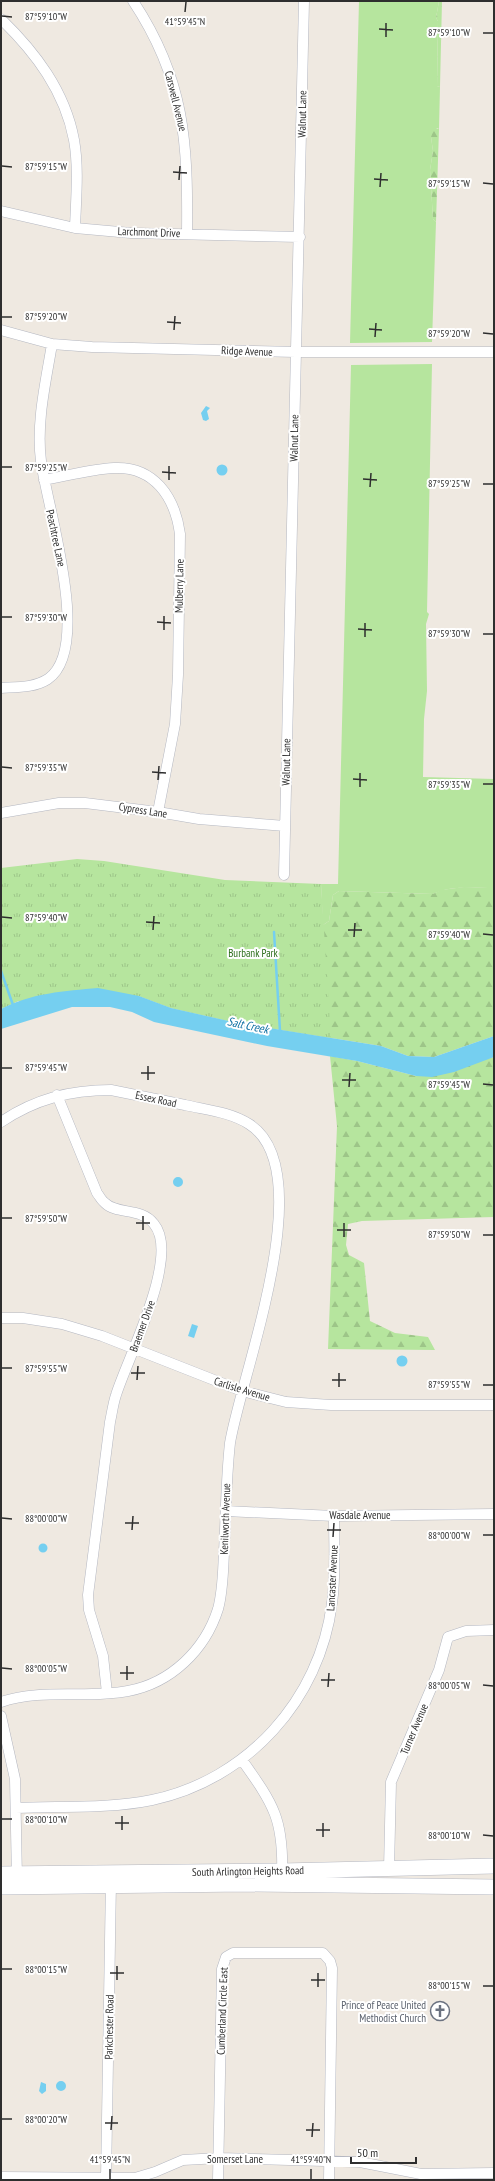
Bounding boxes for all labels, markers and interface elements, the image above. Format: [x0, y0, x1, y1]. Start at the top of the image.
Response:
text: 87°59'10"W [25, 10, 67, 23]
text: 41°59'45"N [165, 15, 205, 28]
text: 87°59'10"W [428, 26, 470, 39]
street label: Carswell Avenue [162, 69, 190, 133]
street label: Walnut Lane [295, 90, 309, 138]
text: 87°59'15"W [25, 160, 67, 173]
text: 87°59'15"W [428, 177, 470, 190]
street label: Larchmont Drive [117, 224, 181, 240]
text: 87°59'20"W [25, 310, 67, 323]
text: 87°59'20"W [428, 327, 470, 340]
street label: Ridge Avenue [221, 343, 273, 359]
street label: Walnut Lane [287, 414, 301, 462]
text: 87°59'25"W [25, 461, 67, 474]
text: 87°59'25"W [428, 477, 470, 490]
street label: Peachtree Lane [43, 508, 69, 568]
street label: Mulberry Lane [172, 558, 186, 613]
text: 87°59'30"W [25, 611, 67, 624]
text: 87°59'30"W [428, 627, 470, 640]
street label: Walnut Lane [279, 738, 293, 786]
text: 87°59'35"W [25, 761, 67, 774]
text: 87°59'35"W [428, 778, 470, 791]
street label: Cypress Lane [118, 799, 169, 821]
text: 87°59'40"W [25, 911, 67, 924]
text: 87°59'40"W [428, 928, 470, 941]
park label: Burbank Park [228, 946, 279, 960]
water label: Salt Creek [226, 1013, 271, 1037]
text: 87°59'45"W [25, 1061, 67, 1074]
text: 87°59'45"W [428, 1078, 470, 1091]
street label: Essex Road [134, 1088, 178, 1110]
text: 87°59'50"W [25, 1212, 67, 1225]
text: 87°59'50"W [428, 1228, 470, 1241]
street label: Braemer Drive [126, 1298, 158, 1354]
text: 87°59'55"W [25, 1362, 67, 1375]
street label: Carlisle Avenue [212, 1374, 272, 1404]
text: 87°59'55"W [428, 1378, 470, 1391]
street label: Kenilworth Avenue [217, 1483, 233, 1555]
street label: Wasdale Avenue [329, 1508, 391, 1522]
text: 88°00'00"W [25, 1512, 67, 1525]
text: 88°00'00"W [428, 1529, 470, 1542]
street label: Lancaster Avenue [323, 1544, 341, 1611]
text: 88°00'05"W [25, 1662, 67, 1675]
text: 88°00'05"W [428, 1679, 470, 1692]
street label: Turner Avenue [397, 1701, 431, 1757]
text: 88°00'10"W [25, 1813, 67, 1826]
text: 88°00'10"W [428, 1829, 470, 1842]
street label: South Arlington Heights Road [192, 1863, 304, 1879]
text: 88°00'15"W [25, 1963, 67, 1976]
street label: Cumberland Circle East [213, 1967, 231, 2055]
text: 88°00'15"W [428, 1979, 470, 1992]
street label: Parkchester Road [101, 1994, 117, 2060]
place label: Prince of Peace United Methodist Church [341, 1998, 426, 2025]
church icon: Prince of Peace United Methodist Church [429, 2000, 451, 2022]
text: 88°00'20"W [25, 2113, 67, 2126]
scale bar [351, 2139, 416, 2165]
text: 50 m [357, 2145, 378, 2160]
street label: Somerset Lane [207, 2152, 263, 2166]
text: 41°59'45"N [90, 2153, 130, 2166]
text: 41°59'40"N [291, 2153, 331, 2166]

